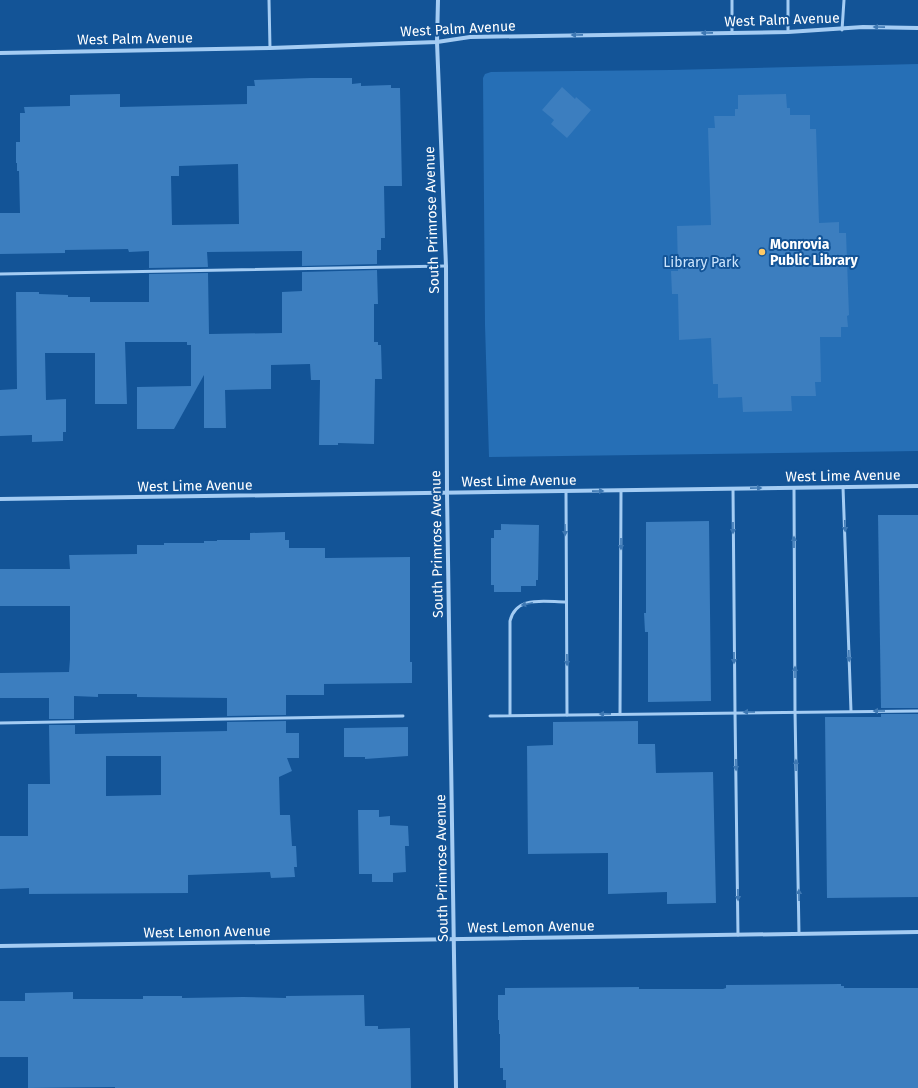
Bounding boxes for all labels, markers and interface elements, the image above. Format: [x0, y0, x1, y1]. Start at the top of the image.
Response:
street label: West Palm Avenue [724, 9, 840, 31]
street label: West Palm Avenue [400, 17, 516, 41]
one-way arrow [872, 24, 885, 30]
street label: West Palm Avenue [77, 29, 193, 49]
one-way arrow [700, 30, 713, 36]
one-way arrow [570, 32, 583, 38]
street label: South Primrose Avenue [421, 146, 443, 294]
place label: Monrovia Public Library [770, 236, 858, 269]
marker: Monrovia Public Library [757, 247, 767, 257]
park label: Library Park [663, 254, 739, 271]
street label: West Lime Avenue [785, 466, 901, 486]
street label: South Primrose Avenue [427, 470, 447, 618]
street label: West Lime Avenue [461, 471, 577, 491]
street label: West Lime Avenue [137, 476, 253, 496]
one-way arrow [750, 485, 763, 491]
one-way arrow [592, 488, 605, 494]
one-way arrow [841, 520, 848, 532]
one-way arrow [730, 522, 736, 535]
one-way arrow [562, 524, 568, 537]
one-way arrow [790, 536, 797, 548]
one-way arrow [618, 538, 624, 551]
one-way arrow [521, 601, 534, 607]
one-way arrow [846, 650, 852, 663]
one-way arrow [731, 652, 737, 665]
one-way arrow [564, 654, 570, 667]
one-way arrow [792, 665, 798, 678]
one-way arrow [872, 708, 885, 714]
one-way arrow [742, 709, 755, 715]
one-way arrow [598, 711, 611, 717]
one-way arrow [793, 758, 799, 771]
one-way arrow [733, 759, 739, 772]
street label: South Primrose Avenue [432, 794, 452, 942]
one-way arrow [796, 888, 802, 901]
one-way arrow [735, 889, 742, 901]
street label: West Lemon Avenue [467, 917, 595, 937]
street label: West Lemon Avenue [143, 922, 271, 942]

